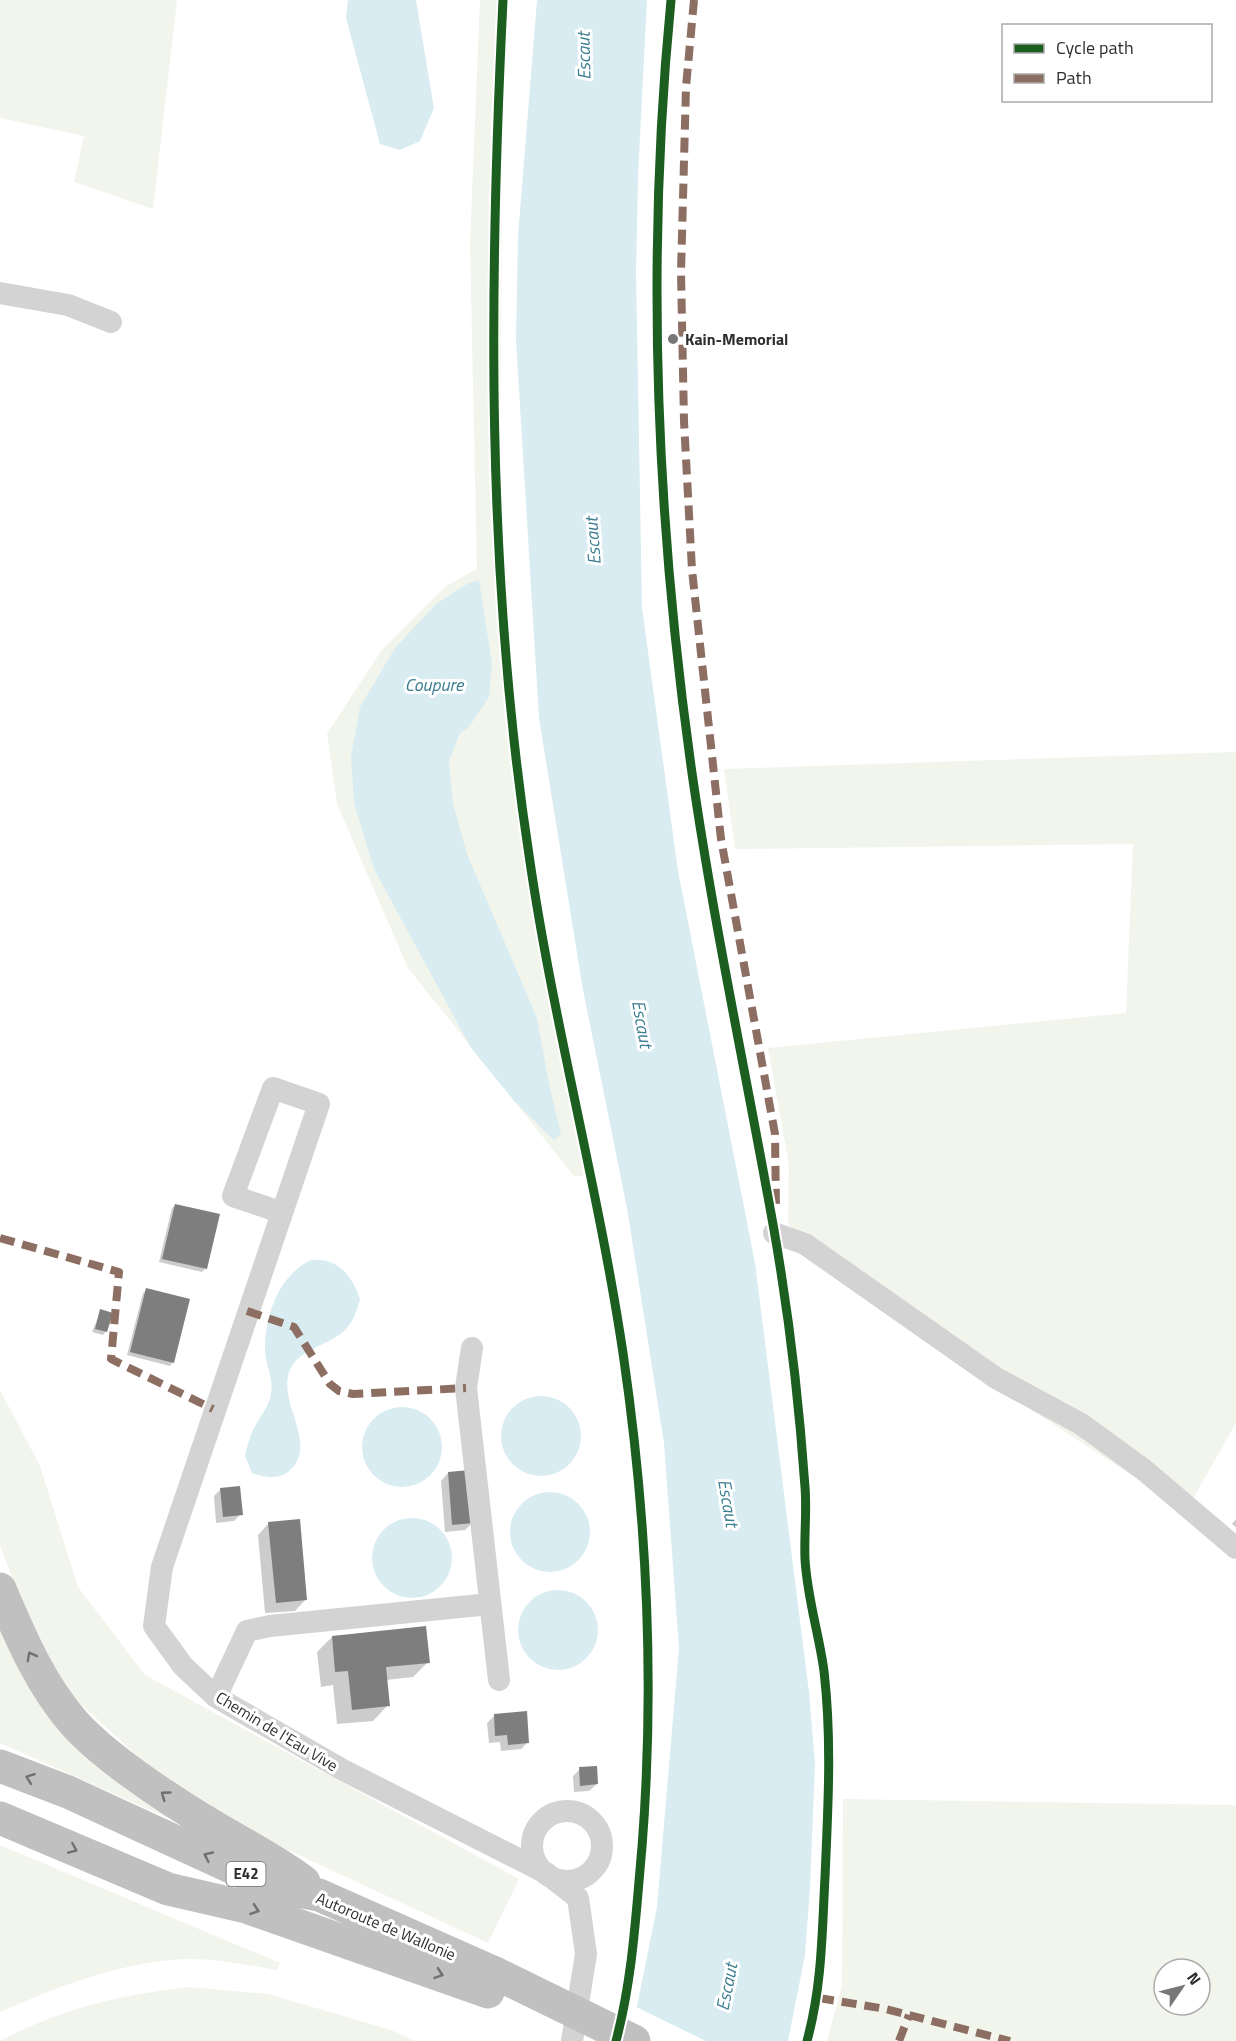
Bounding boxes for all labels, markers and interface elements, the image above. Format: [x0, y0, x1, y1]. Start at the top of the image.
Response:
legend [1002, 24, 1212, 102]
water label: Escaut [570, 30, 597, 80]
text: Cycle path [1056, 34, 1134, 61]
text: Path [1056, 64, 1092, 91]
place label: Kain-Memorial [685, 327, 788, 351]
marker: Kain-Memorial [666, 332, 680, 346]
water label: Escaut [577, 514, 608, 566]
water label: Coupure [405, 671, 465, 698]
water label: Escaut [625, 998, 660, 1052]
water label: Escaut [711, 1477, 746, 1531]
one-way arrow [27, 1652, 38, 1663]
street label: Chemin de l'Eau Vive [211, 1685, 343, 1777]
one-way arrow [25, 1772, 36, 1785]
one-way arrow [160, 1791, 171, 1802]
one-way arrow [67, 1842, 78, 1854]
one-way arrow [204, 1852, 215, 1864]
road number: E42 [226, 1862, 266, 1886]
street label: Autoroute de Wallonie [312, 1886, 460, 1966]
one-way arrow [249, 1903, 260, 1915]
north arrow [1152, 1957, 1212, 2017]
water label: Escaut [709, 1959, 745, 2013]
one-way arrow [433, 1967, 444, 1980]
text: N [1181, 1967, 1207, 1990]

